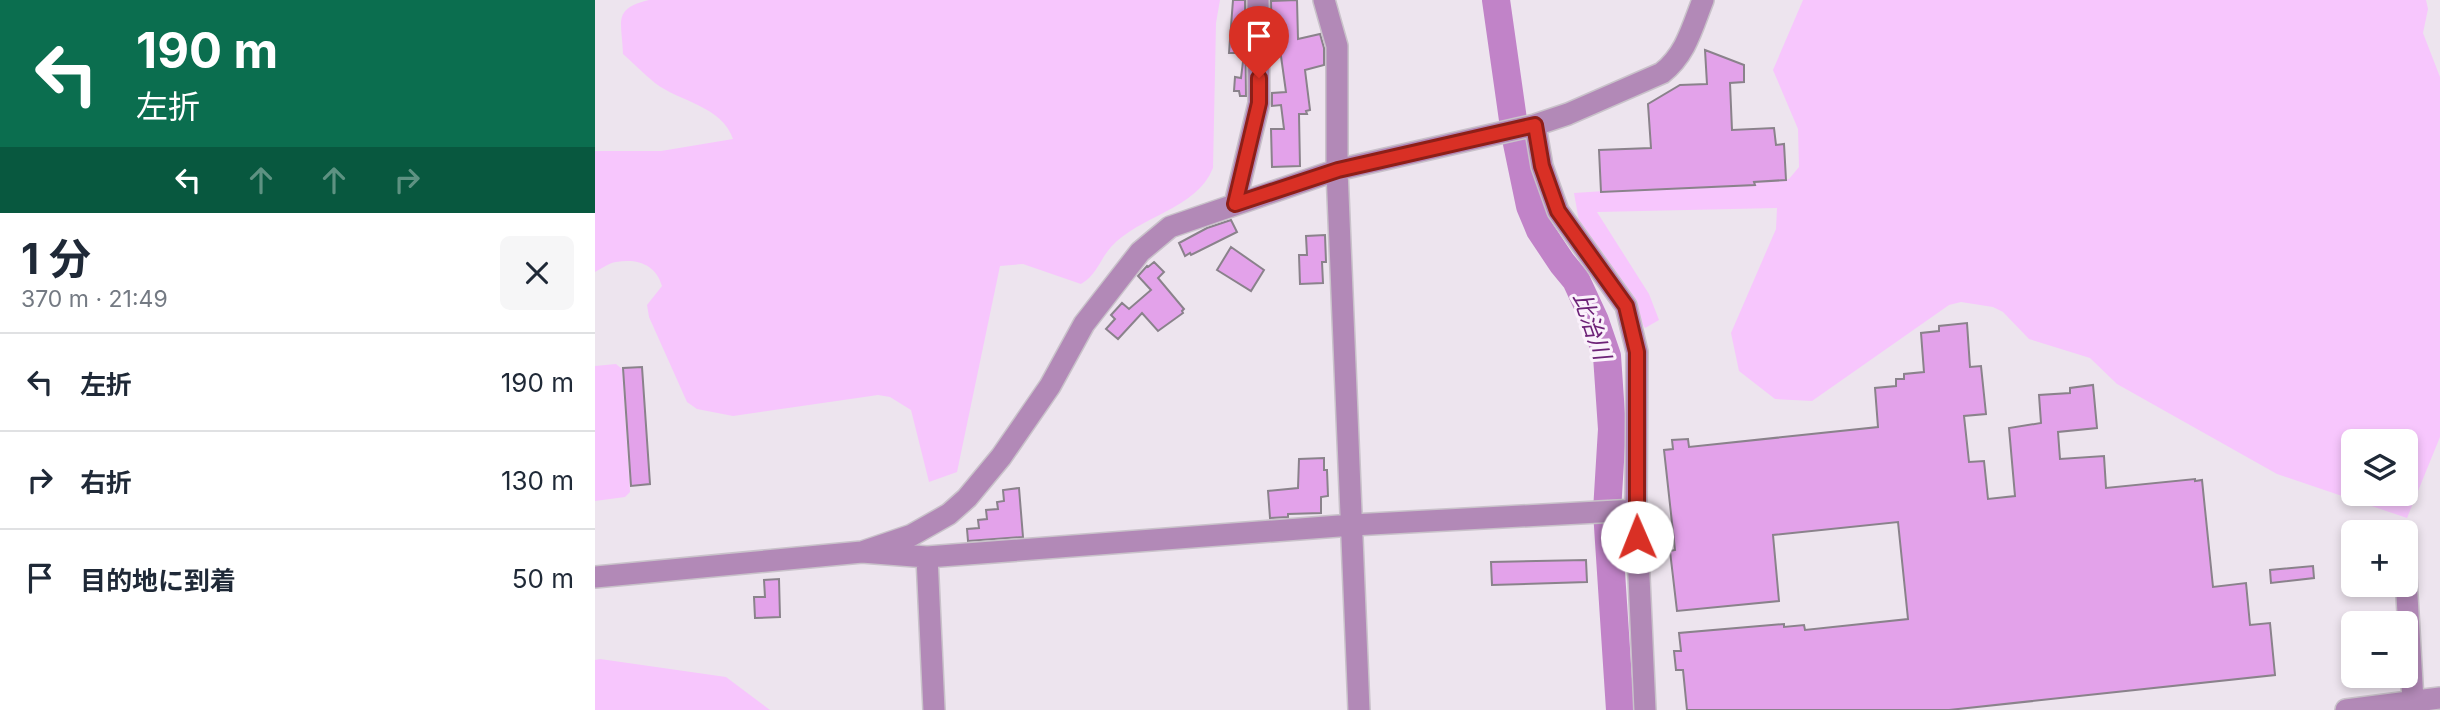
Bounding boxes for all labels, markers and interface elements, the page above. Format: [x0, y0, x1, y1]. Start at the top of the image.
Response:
pin [1229, 6, 1289, 78]
icon: arrive [1240, 17, 1278, 55]
text: 190 m [136, 21, 278, 80]
icon: left [21, 28, 112, 119]
text: 左折 [136, 87, 200, 126]
icon: left [169, 161, 207, 199]
icon: ahead [242, 161, 280, 199]
icon: ahead [315, 161, 353, 199]
icon: right [388, 161, 426, 199]
text: 1 分 [21, 233, 91, 284]
button: close [500, 236, 574, 310]
text: 370 m · 21:49 [21, 285, 168, 313]
water label: 比治川 [1568, 289, 1617, 366]
icon: left [21, 363, 59, 401]
text: 190 m [501, 367, 574, 398]
text: 左折 [80, 369, 132, 400]
map controls [2341, 429, 2418, 688]
button: layers [2341, 429, 2418, 506]
icon: right [21, 461, 59, 499]
text: 130 m [501, 465, 574, 496]
text: 右折 [80, 467, 132, 498]
position arrow [1600, 500, 1674, 574]
button: + [2341, 520, 2418, 597]
icon: arrive [21, 559, 59, 597]
text: 50 m [512, 563, 574, 594]
text: 目的地に到着 [80, 565, 236, 596]
button: − [2341, 611, 2418, 688]

